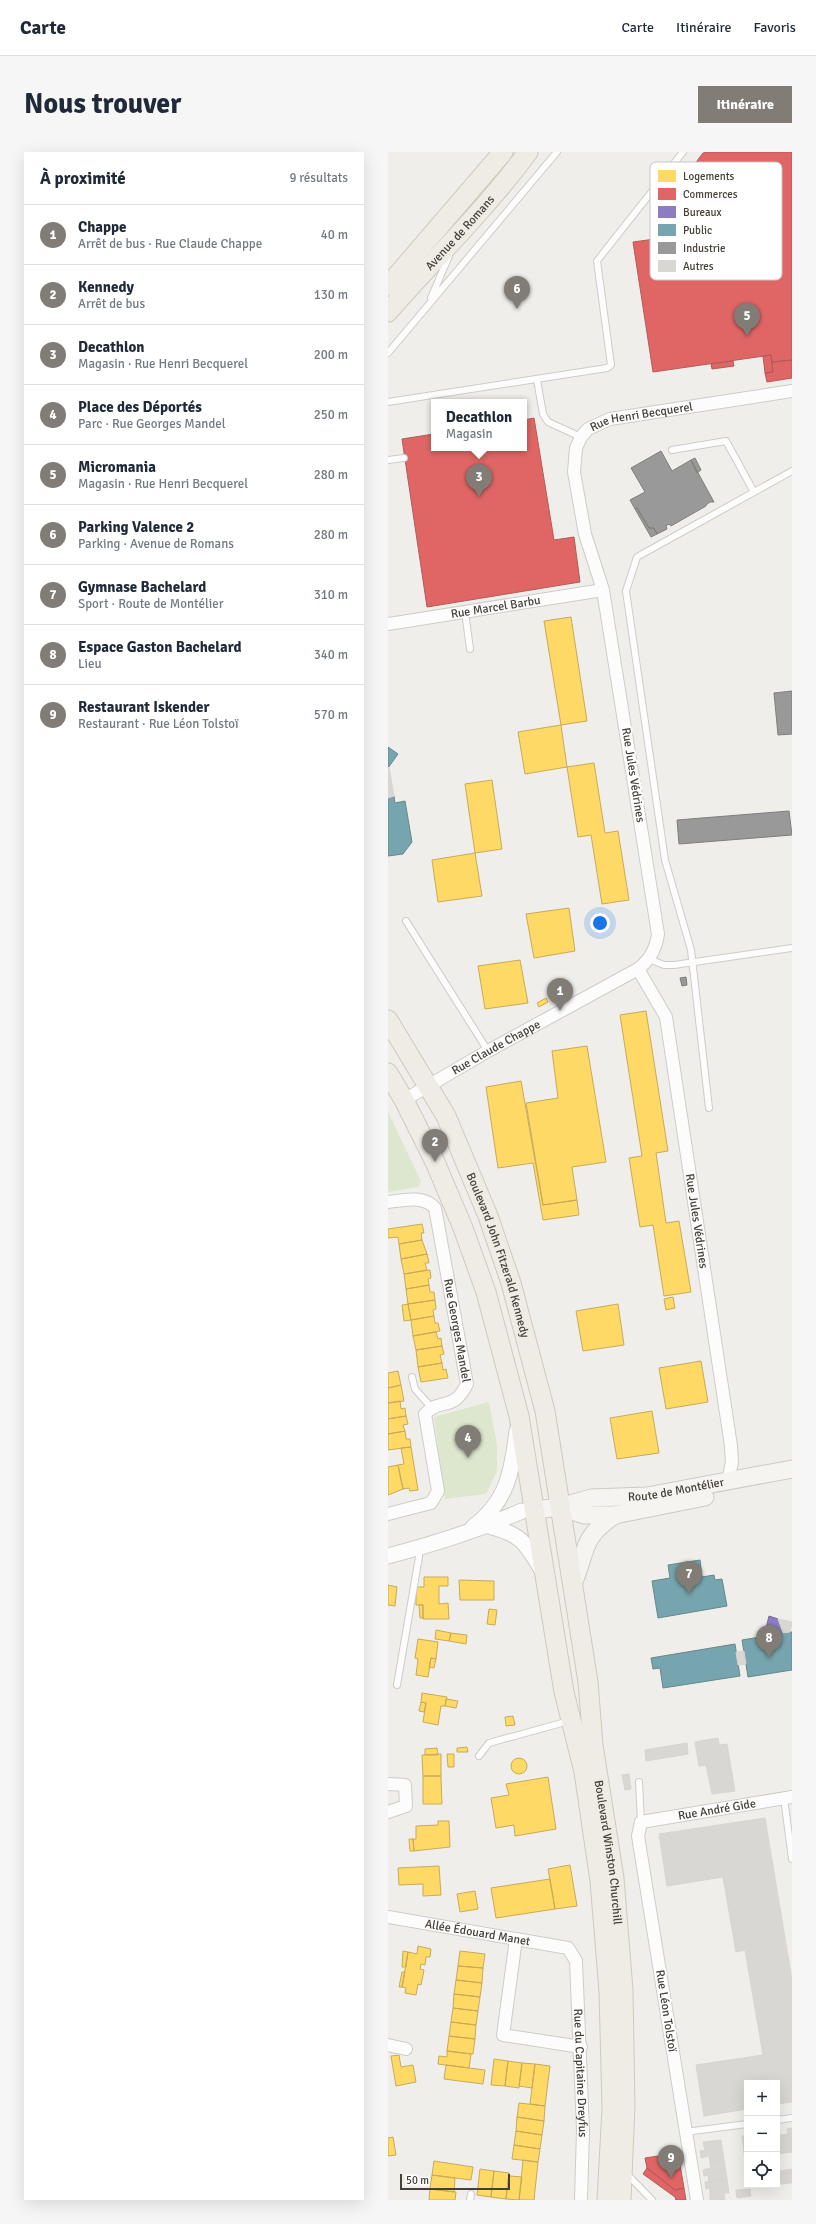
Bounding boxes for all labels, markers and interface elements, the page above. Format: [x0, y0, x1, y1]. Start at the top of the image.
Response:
text: Carte [20, 16, 66, 40]
text: Carte [621, 19, 654, 36]
text: Itinéraire [676, 19, 732, 36]
text: Favoris [754, 19, 796, 36]
button: Itinéraire [698, 86, 792, 123]
text: Nous trouver [24, 87, 181, 121]
legend [650, 162, 782, 280]
text: À proximité [40, 168, 126, 189]
text: 9 résultats [289, 170, 348, 186]
text: Logements [683, 170, 735, 183]
text: Commerces [683, 188, 738, 201]
street label: Avenue de Romans [422, 192, 498, 273]
text: Bureaux [683, 206, 722, 219]
text: Chappe [78, 218, 127, 236]
text: Public [683, 224, 712, 237]
text: 1 [49, 227, 57, 243]
text: 40 m [321, 227, 348, 243]
text: Arrêt de bus · Rue Claude Chappe [78, 236, 262, 252]
text: Industrie [683, 242, 725, 255]
text: Autres [683, 260, 714, 273]
pin: 6 [504, 276, 530, 309]
text: Kennedy [78, 278, 134, 296]
text: 2 [49, 287, 57, 303]
text: 130 m [314, 287, 348, 303]
text: Arrêt de bus [78, 296, 145, 312]
pin: 5 [734, 303, 760, 336]
text: Decathlon [78, 338, 145, 356]
text: 3 [49, 347, 57, 363]
text: 200 m [314, 347, 348, 363]
text: Magasin · Rue Henri Becquerel [78, 356, 248, 372]
text: Place des Déportés [78, 398, 202, 416]
popup [431, 399, 527, 451]
street label: Rue Henri Becquerel [588, 399, 694, 435]
text: 4 [49, 407, 57, 423]
text: 250 m [314, 407, 348, 423]
text: Decathlon [446, 408, 512, 426]
text: Parc · Rue Georges Mandel [78, 416, 226, 432]
text: Magasin [446, 426, 493, 442]
text: Micromania [78, 458, 156, 476]
pin: 3 [466, 464, 492, 497]
text: 5 [49, 467, 57, 483]
text: 280 m [314, 467, 348, 483]
text: Magasin · Rue Henri Becquerel [78, 476, 248, 492]
text: Parking Valence 2 [78, 518, 194, 536]
text: 6 [49, 527, 57, 543]
text: 280 m [314, 527, 348, 543]
text: Parking · Avenue de Romans [78, 536, 234, 552]
text: Gymnase Bachelard [78, 578, 206, 596]
text: 7 [49, 587, 57, 603]
text: 310 m [314, 587, 348, 603]
street label: Rue Marcel Barbu [450, 592, 542, 621]
text: Sport · Route de Montélier [78, 596, 224, 612]
text: Espace Gaston Bachelard [78, 638, 242, 656]
text: 8 [49, 647, 57, 663]
text: 340 m [314, 647, 348, 663]
text: Lieu [78, 656, 102, 672]
text: Restaurant Iskender [78, 698, 209, 716]
text: 9 [49, 707, 57, 723]
text: 570 m [314, 707, 348, 723]
text: Restaurant · Rue Léon Tolstoï [78, 716, 239, 732]
street label: Rue Jules Védrines [618, 727, 648, 823]
your location [590, 913, 610, 933]
pin: 1 [547, 978, 573, 1011]
street label: Rue Claude Chappe [449, 1016, 543, 1078]
pin: 2 [422, 1129, 448, 1162]
street label: Boulevard John Fitzerald Kennedy [463, 1170, 533, 1340]
street label: Rue Jules Védrines [682, 1173, 712, 1270]
street label: Rue Georges Mandel [441, 1278, 474, 1384]
pin: 4 [455, 1425, 481, 1458]
street label: Route de Montélier [628, 1474, 726, 1504]
pin: 7 [676, 1561, 702, 1594]
pin: 8 [756, 1625, 782, 1658]
street label: Boulevard Winston Churchill [591, 1779, 625, 1926]
street label: Rue André Gide [677, 1796, 757, 1823]
street label: Allée Édouard Manet [424, 1916, 531, 1949]
street label: Rue Léon Tolstoï [652, 1969, 680, 2054]
street label: Rue du Capitaine Dreyfus [570, 2008, 591, 2138]
map controls [744, 2080, 780, 2188]
button: + [744, 2080, 780, 2116]
button: − [744, 2116, 780, 2152]
pin: 9 [658, 2145, 684, 2178]
button: locate [744, 2152, 780, 2188]
scale bar [400, 2172, 510, 2191]
text: 50 m [406, 2174, 429, 2187]

